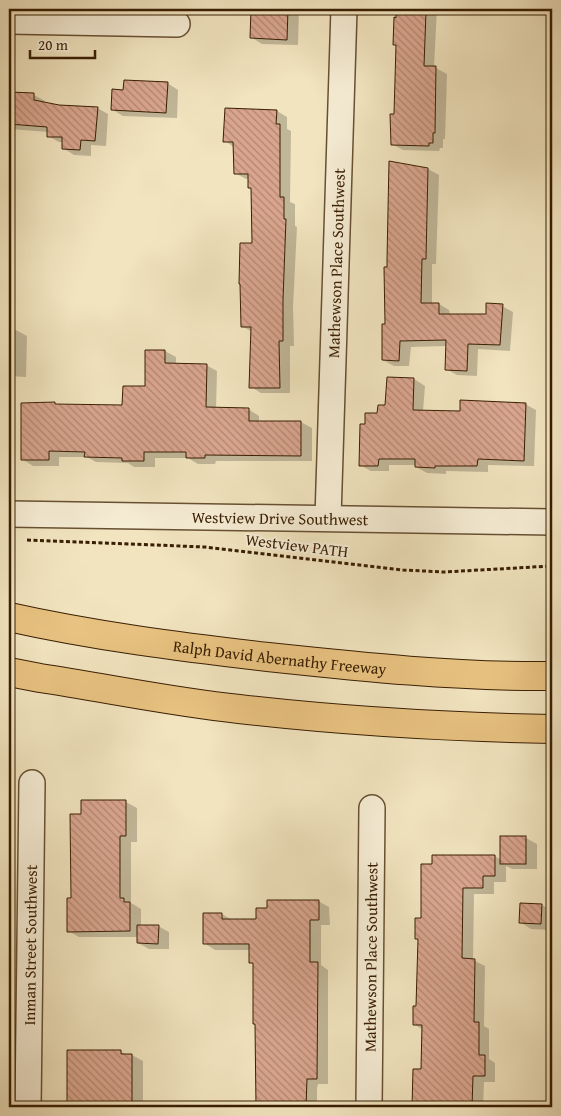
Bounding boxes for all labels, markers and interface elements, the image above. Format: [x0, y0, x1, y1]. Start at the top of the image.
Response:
scale bar [30, 28, 95, 60]
text: 20 m [38, 34, 69, 55]
street label: Mathewson Place Southwest [321, 167, 351, 358]
street label: Westview Drive Southwest [191, 505, 369, 531]
street label: Westview PATH [244, 527, 350, 563]
street label: Ralph David Abernathy Freeway [172, 633, 388, 681]
street label: Mathewson Place Southwest [358, 862, 383, 1052]
street label: Inman Street Southwest [17, 864, 43, 1026]

